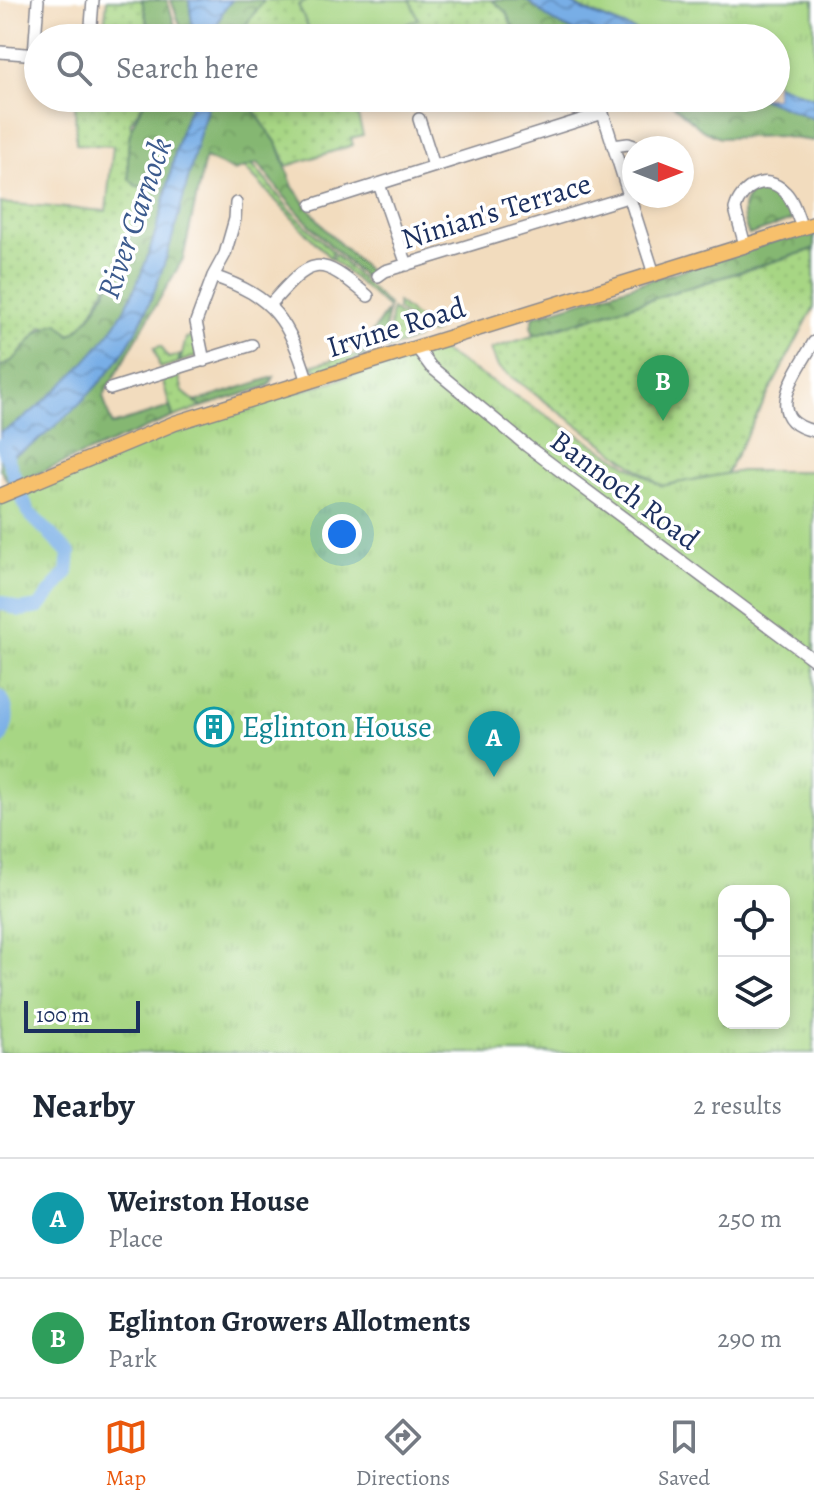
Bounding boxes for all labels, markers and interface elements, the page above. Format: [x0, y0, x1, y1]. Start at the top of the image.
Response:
search box [24, 24, 790, 112]
icon: search [52, 46, 96, 90]
text: Search here [116, 48, 259, 88]
water label: River Garnock [86, 132, 182, 304]
north arrow [622, 136, 694, 208]
street label: Ninian's Terrace [396, 163, 596, 259]
street label: Irvine Road [322, 287, 471, 367]
pin: B [637, 355, 689, 421]
street label: Bannoch Road [542, 421, 708, 560]
your location [322, 514, 362, 554]
building icon: Eglinton House [193, 706, 235, 748]
place label: Eglinton House [242, 707, 432, 747]
pin: A [468, 711, 520, 777]
map controls [718, 885, 790, 1029]
button: locate [718, 885, 790, 957]
button: layers [718, 957, 790, 1029]
scale bar [24, 997, 140, 1033]
text: 100 m [36, 1000, 90, 1030]
text: Nearby [32, 1082, 135, 1129]
text: 2 results [693, 1088, 782, 1123]
text: Weirston House [108, 1181, 309, 1221]
text: A [50, 1201, 66, 1236]
text: 250 m [718, 1201, 782, 1236]
text: Place [108, 1221, 163, 1256]
text: Eglinton Growers Allotments [108, 1301, 471, 1341]
text: B [50, 1321, 66, 1356]
text: 290 m [717, 1321, 782, 1356]
text: Park [108, 1341, 157, 1376]
tab: Map [104, 1415, 148, 1493]
tab: Directions [356, 1415, 450, 1493]
tab: Saved [658, 1415, 710, 1493]

